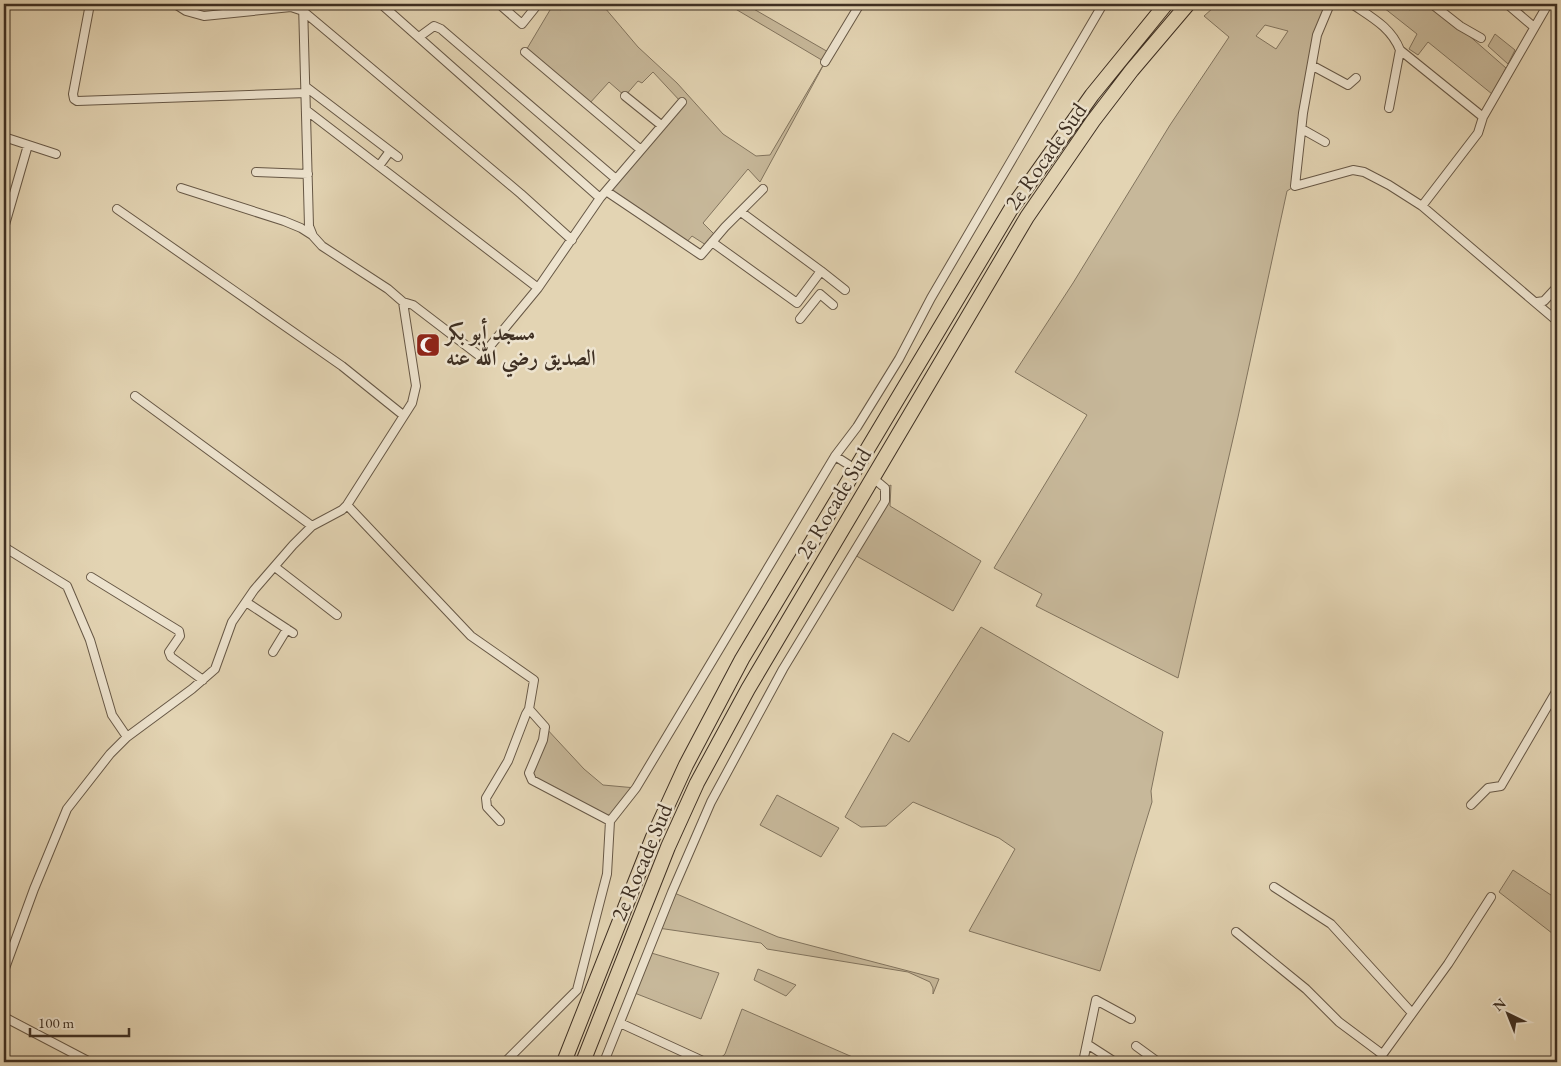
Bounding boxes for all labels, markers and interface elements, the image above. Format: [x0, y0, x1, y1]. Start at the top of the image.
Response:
street label: 2e Rocade Sud [998, 96, 1094, 216]
place label: مسجد أبو بكر الصديق رضي الله عنه [443, 317, 596, 378]
mosque icon: مسجد أبو بكر الصديق رضي الله عنه [415, 332, 441, 358]
street label: 2e Rocade Sud [789, 442, 878, 564]
street label: 2e Rocade Sud [604, 798, 679, 925]
north arrow [1484, 988, 1534, 1038]
text: N [1489, 994, 1510, 1015]
scale bar [30, 1006, 129, 1038]
text: 100 m [38, 1013, 75, 1032]

